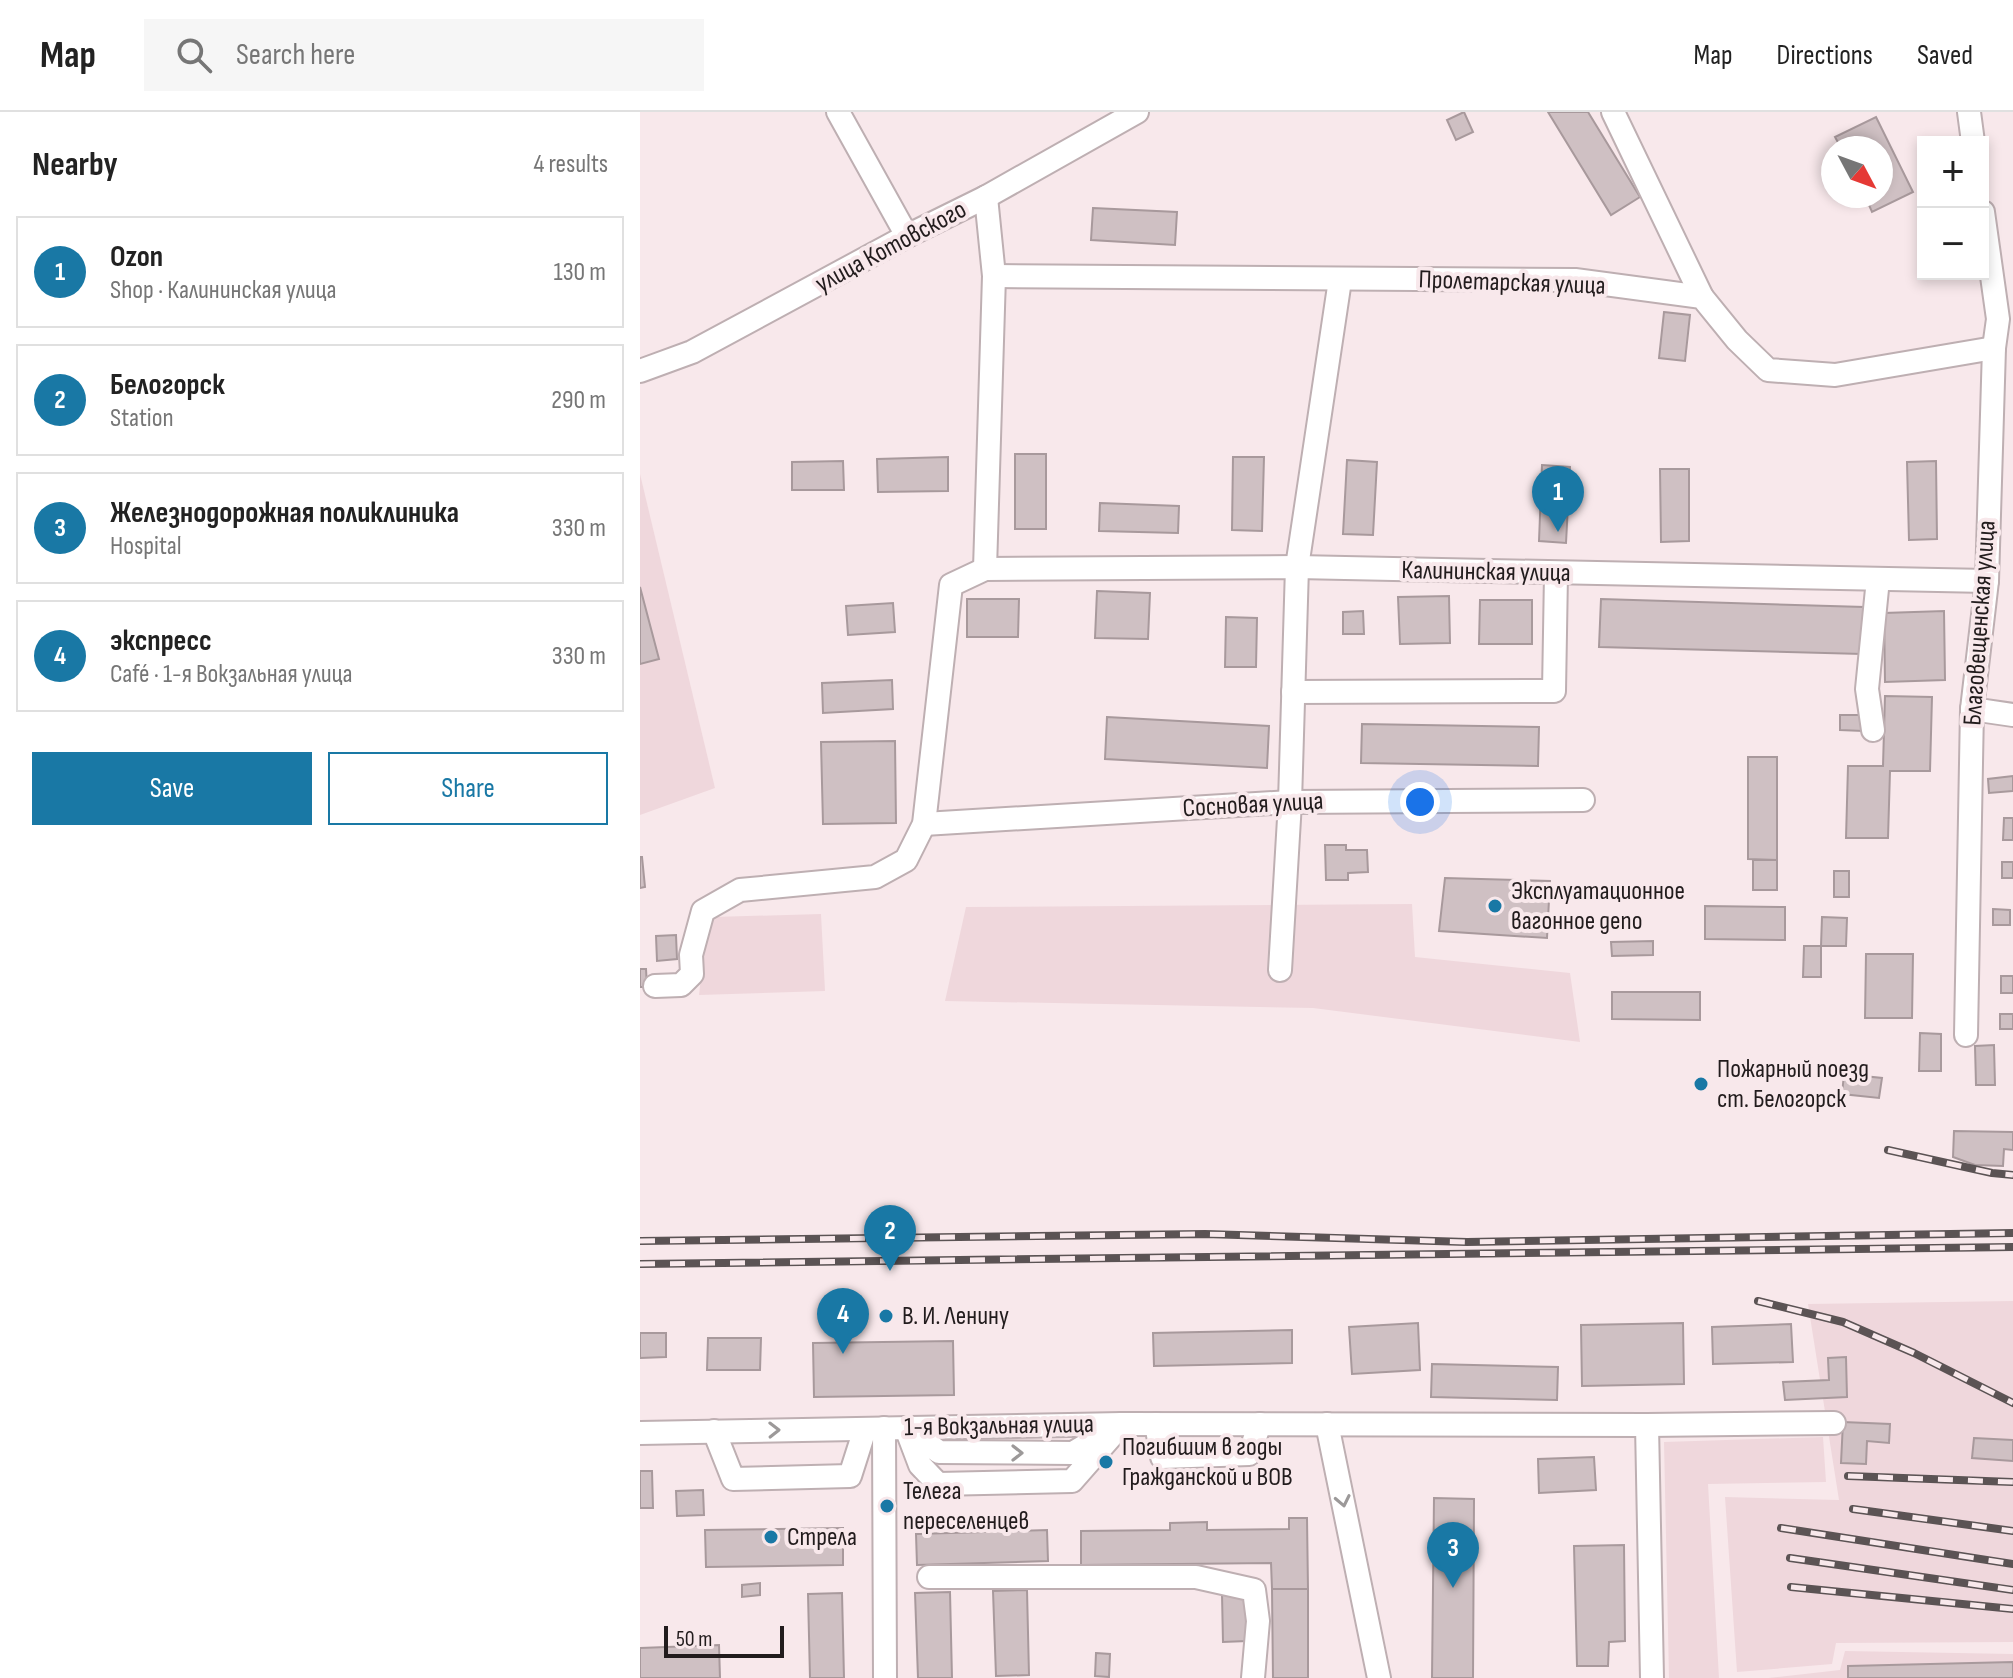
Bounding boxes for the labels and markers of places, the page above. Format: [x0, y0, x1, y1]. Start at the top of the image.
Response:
pin: 1 [1532, 466, 1584, 532]
place label: Эксплуатационное вагонное депо [1511, 876, 1685, 937]
marker: Эксплуатационное вагонное депо [1486, 897, 1504, 915]
place label: Пожарный поезд ст. Белогорск [1717, 1054, 1869, 1115]
marker: Пожарный поезд ст. Белогорск [1692, 1075, 1710, 1093]
pin: 2 [864, 1205, 916, 1271]
pin: 4 [817, 1288, 869, 1354]
place label: В. И. Ленину [902, 1301, 1009, 1332]
marker: В. И. Ленину [877, 1307, 895, 1325]
place label: Погибшим в годы Гражданской и ВОВ [1122, 1432, 1293, 1493]
marker: Погибшим в годы Гражданской и ВОВ [1097, 1453, 1115, 1471]
place label: Телега переселенцев [903, 1476, 1029, 1537]
marker: Телега переселенцев [878, 1497, 896, 1515]
place label: Стрела [787, 1522, 857, 1553]
pin: 3 [1427, 1522, 1479, 1588]
marker: Стрела [762, 1528, 780, 1546]

